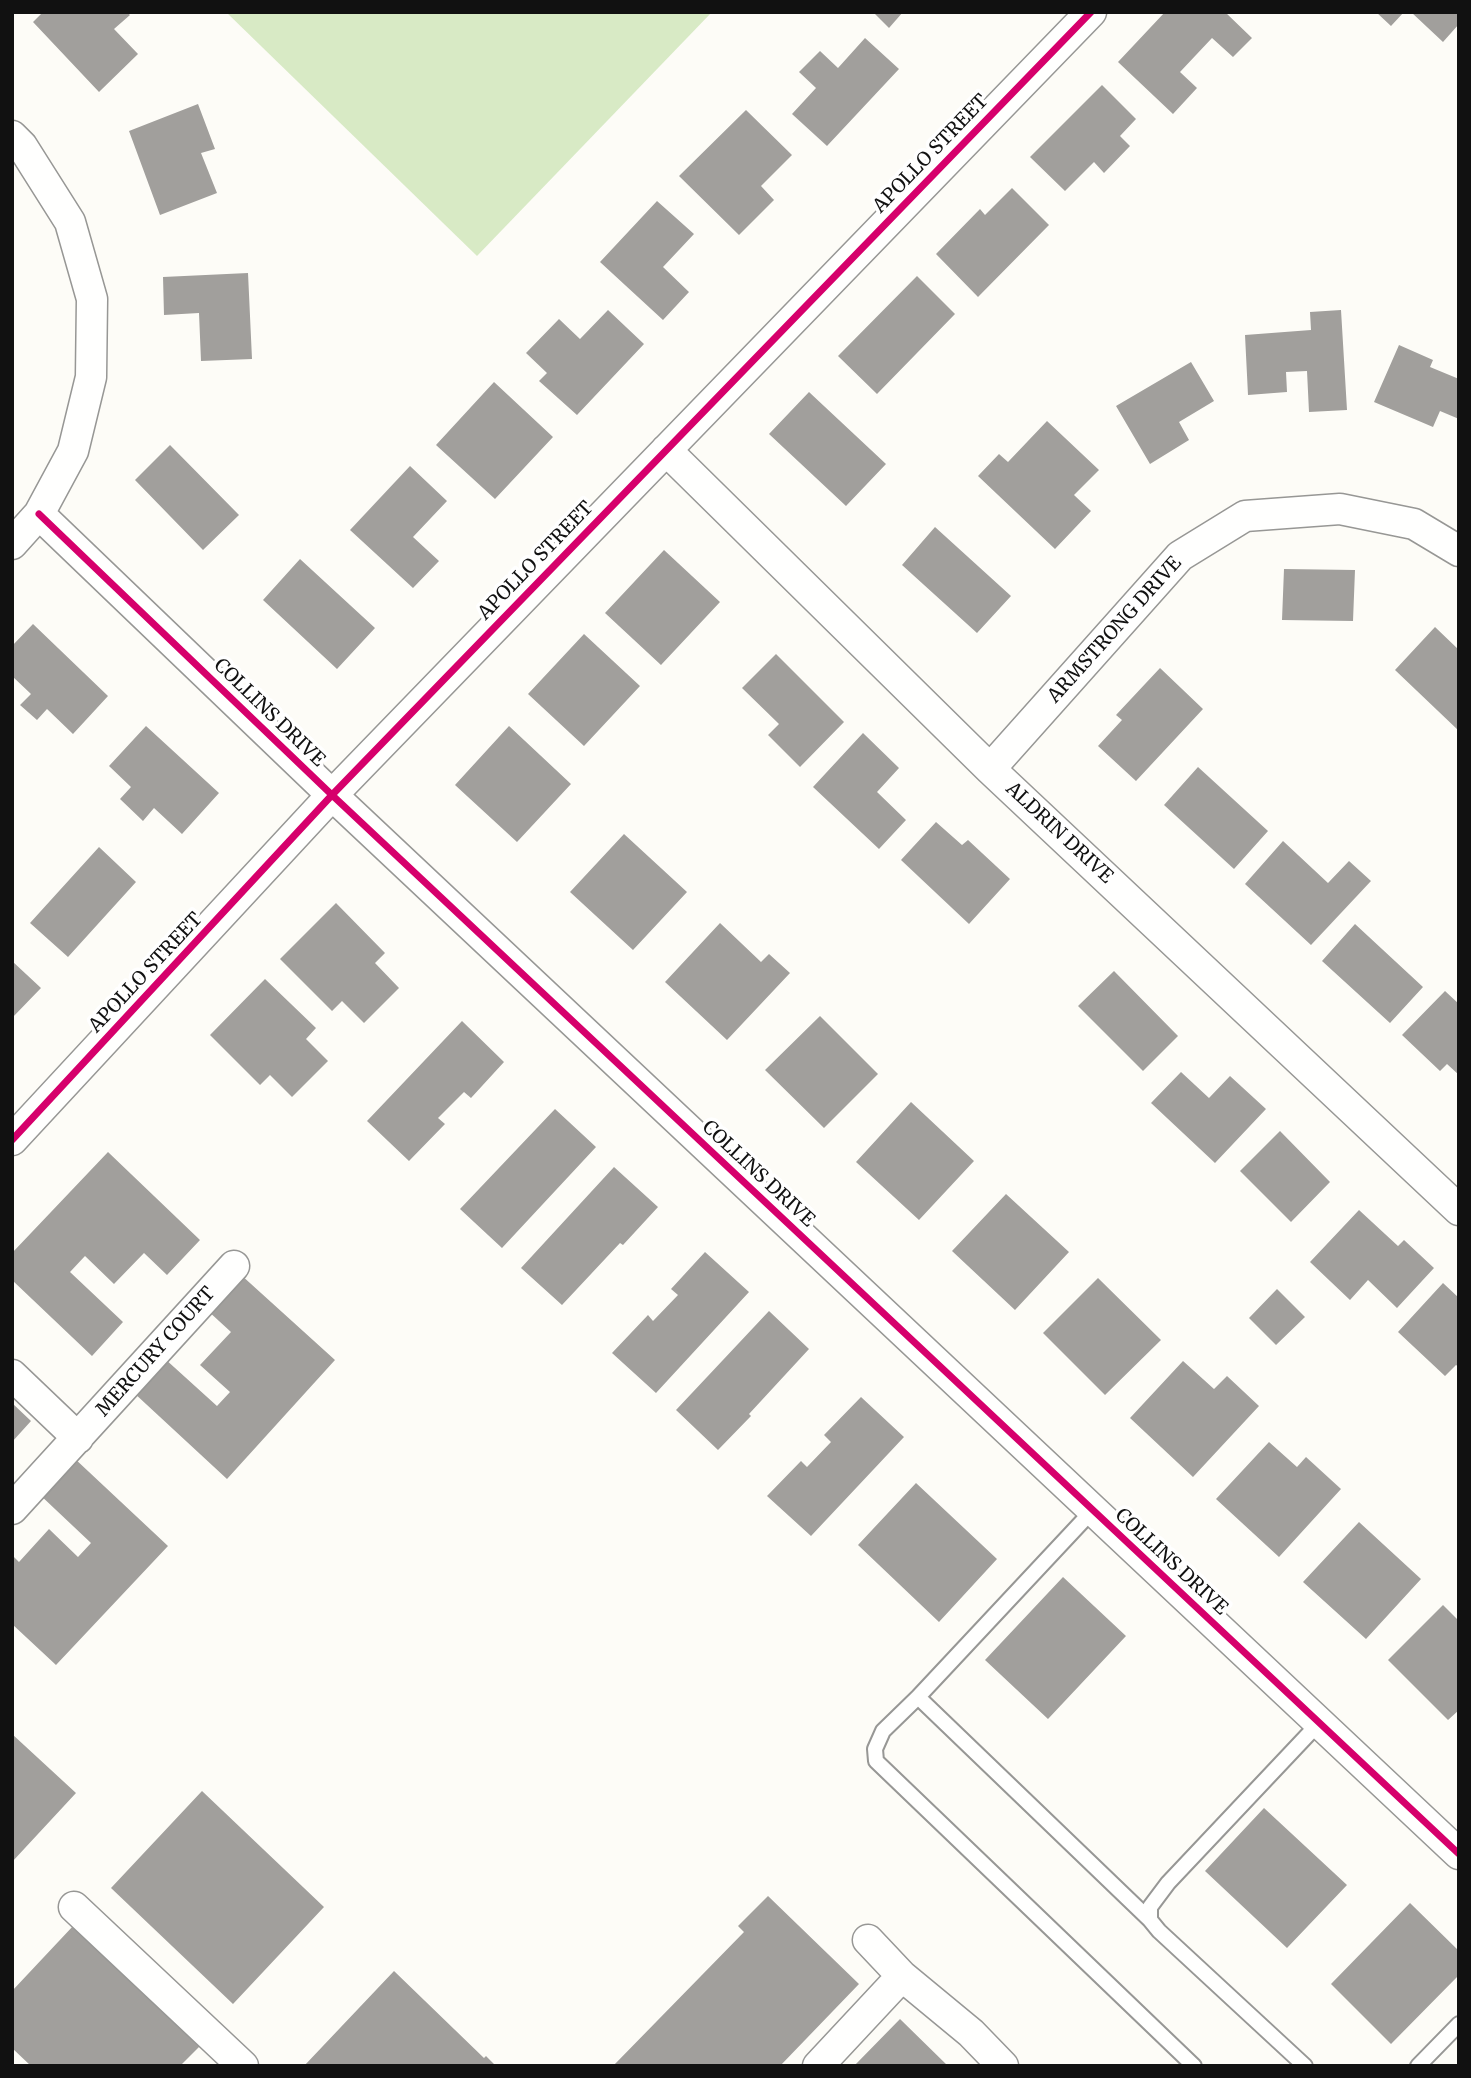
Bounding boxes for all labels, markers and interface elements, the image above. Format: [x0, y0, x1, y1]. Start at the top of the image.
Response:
street label: APOLLO STREET [869, 90, 993, 218]
street label: APOLLO STREET [474, 497, 598, 625]
street label: ARMSTRONG DRIVE [1043, 552, 1187, 708]
street label: COLLINS DRIVE [209, 654, 329, 772]
street label: ALDRIN DRIVE [1001, 778, 1117, 888]
street label: APOLLO STREET [85, 908, 207, 1038]
street label: COLLINS DRIVE [697, 1116, 819, 1232]
street label: MERCURY COURT [92, 1283, 220, 1421]
street label: COLLINS DRIVE [1110, 1504, 1232, 1620]

